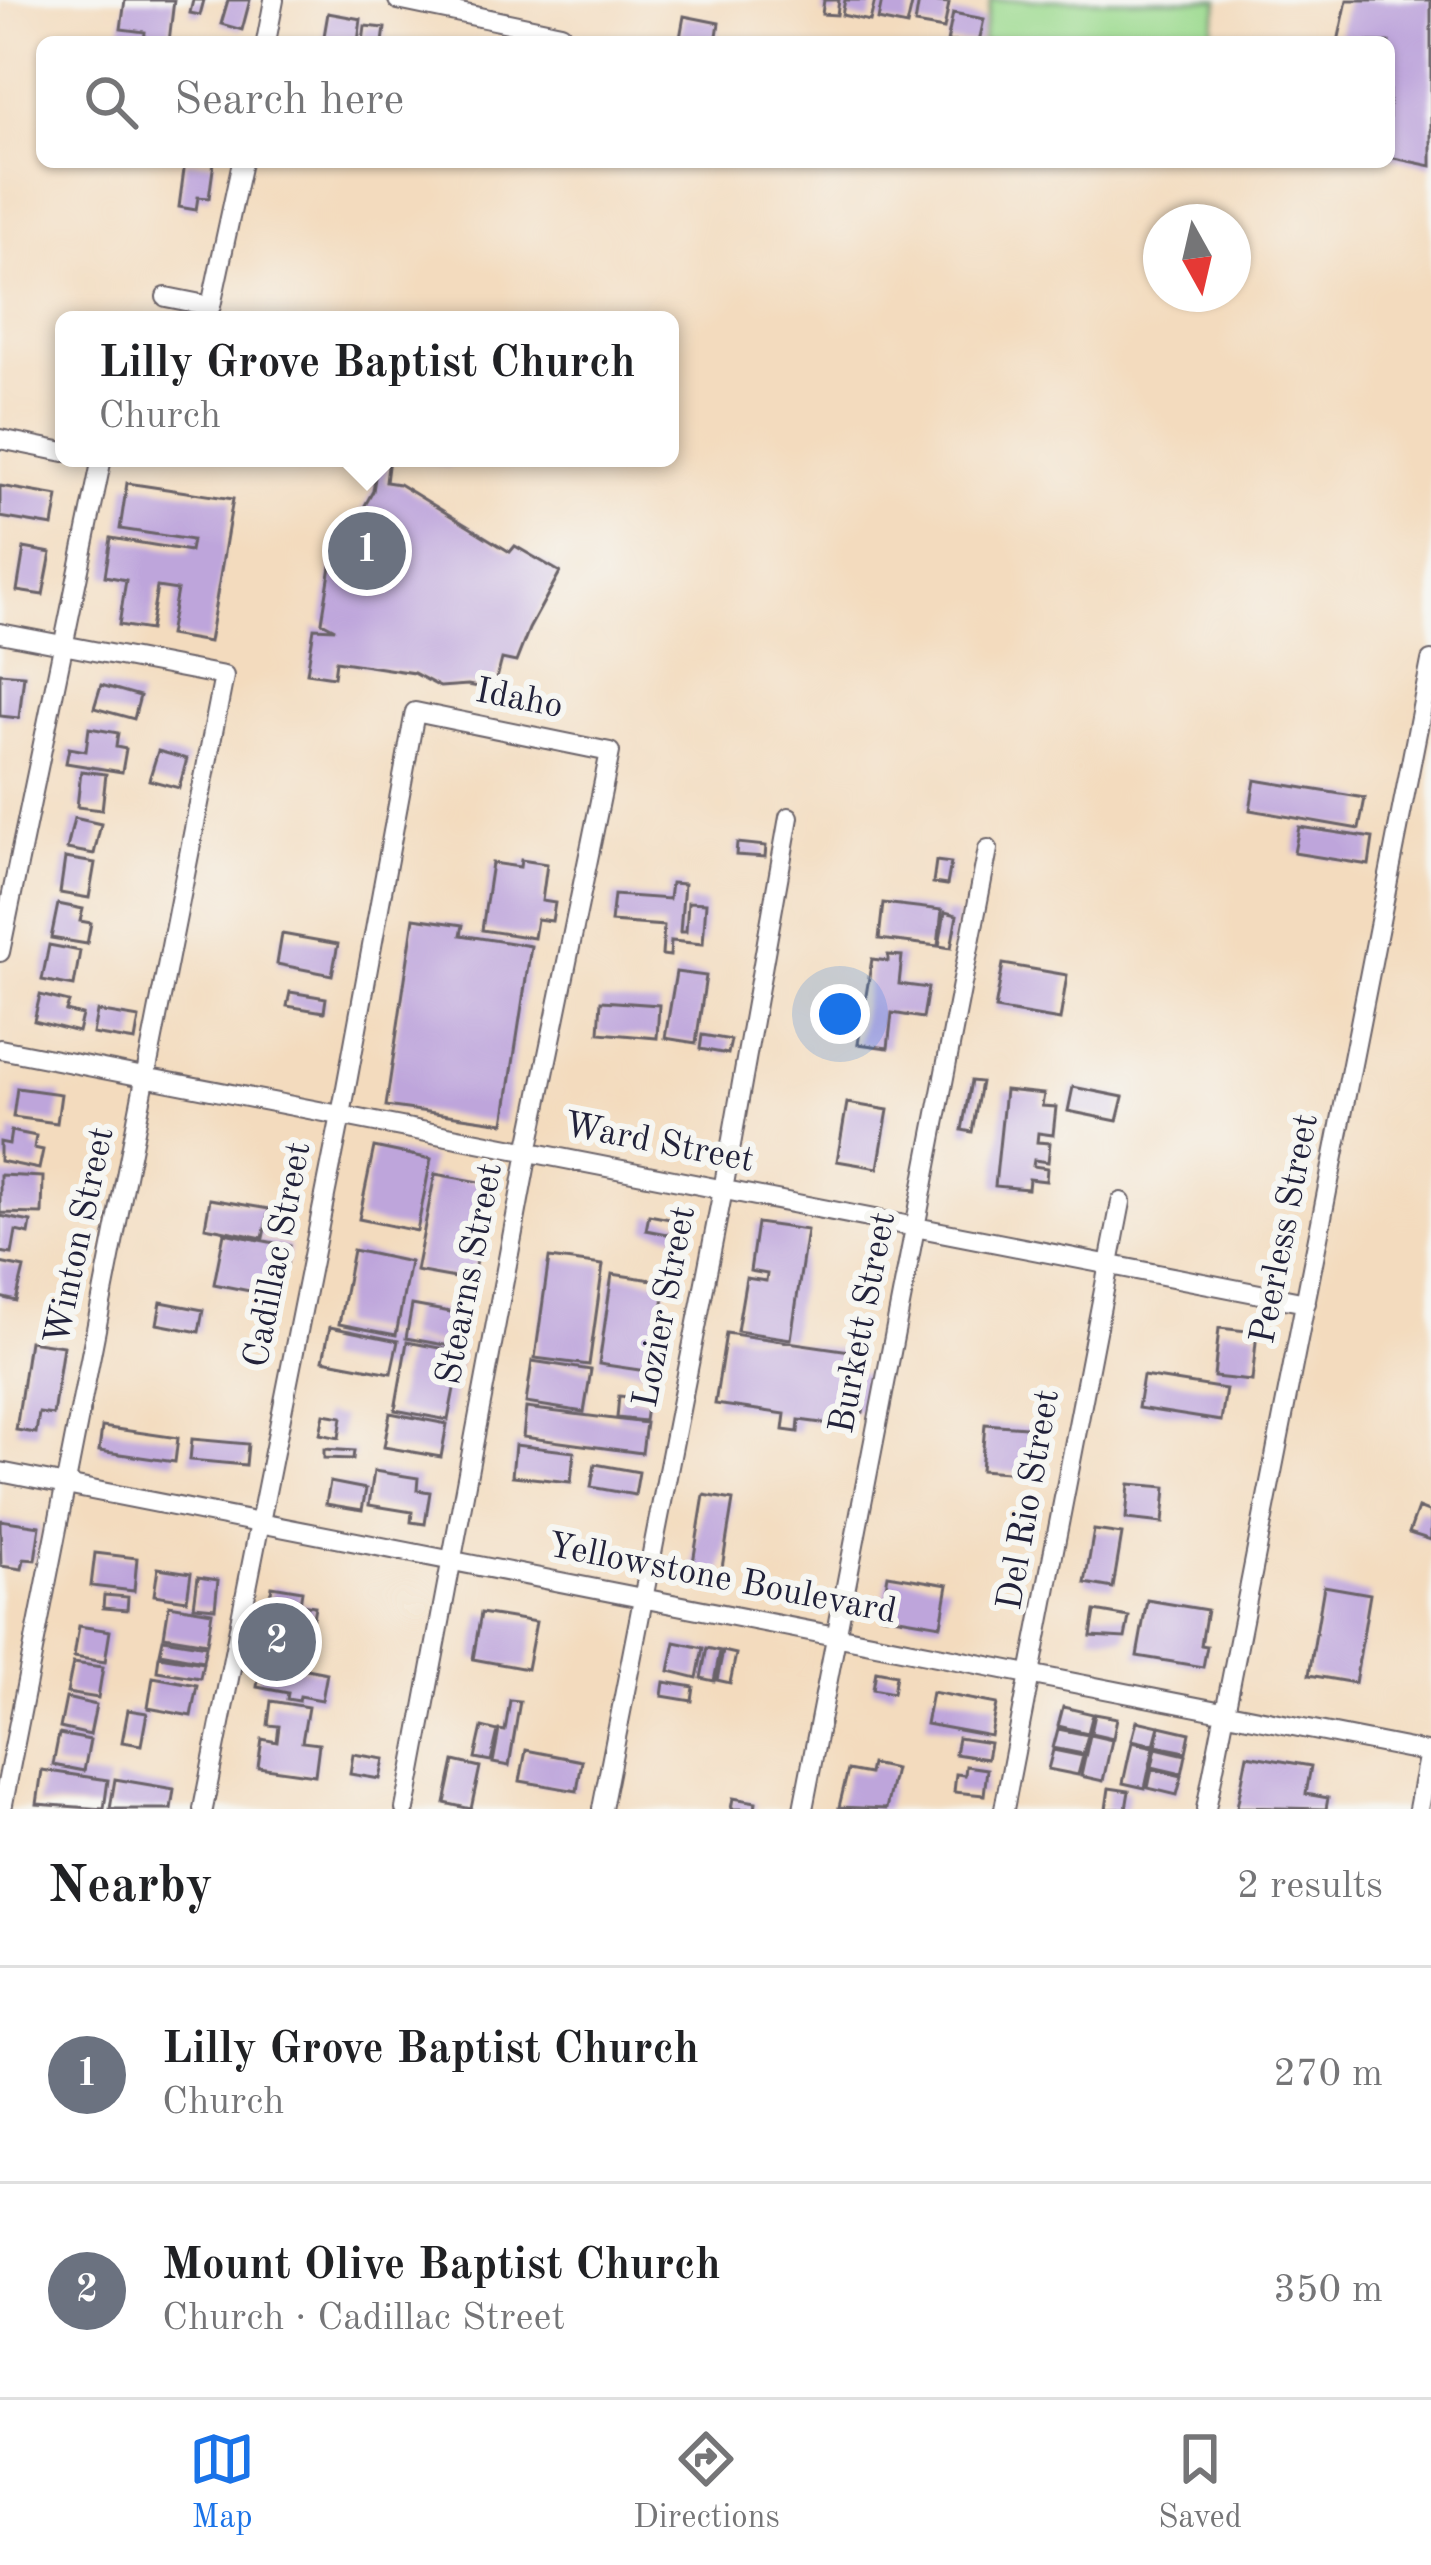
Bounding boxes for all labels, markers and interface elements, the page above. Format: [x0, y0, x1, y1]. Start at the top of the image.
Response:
search box [36, 36, 1395, 168]
icon: search [78, 69, 144, 135]
text: Search here [174, 79, 404, 124]
north arrow [1143, 204, 1251, 312]
popup [55, 311, 679, 467]
text: Lilly Grove Baptist Church [98, 342, 636, 387]
text: Church [98, 397, 221, 436]
pin: 1 [328, 506, 406, 596]
street label: Idaho [472, 674, 566, 726]
your location [810, 984, 870, 1044]
street label: Ward Street [561, 1108, 757, 1180]
street label: Peerless Street [1246, 1111, 1326, 1347]
street label: Winton Street [40, 1124, 122, 1348]
street label: Cadillac Street [239, 1139, 319, 1371]
street label: Stearns Street [432, 1160, 510, 1388]
street label: Lozier Street [629, 1203, 703, 1411]
street label: Burkett Street [825, 1209, 903, 1437]
street label: Del Rio Street [993, 1387, 1067, 1613]
street label: Yellowstone Boulevard [545, 1529, 899, 1631]
pin: 2 [238, 1597, 316, 1687]
text: Nearby [48, 1862, 213, 1913]
text: 2 results [1237, 1867, 1383, 1906]
text: Lilly Grove Baptist Church [162, 2028, 699, 2073]
text: 1 [76, 2055, 98, 2094]
text: 270 m [1273, 2055, 1383, 2094]
text: Church [162, 2083, 284, 2122]
text: Mount Olive Baptist Church [162, 2244, 721, 2289]
text: 2 [76, 2271, 98, 2310]
text: 350 m [1273, 2271, 1383, 2310]
text: Church · Cadillac Street [162, 2299, 565, 2338]
tab: Map [189, 2426, 255, 2539]
tab: Directions [633, 2426, 780, 2539]
tab: Saved [1158, 2426, 1242, 2539]

